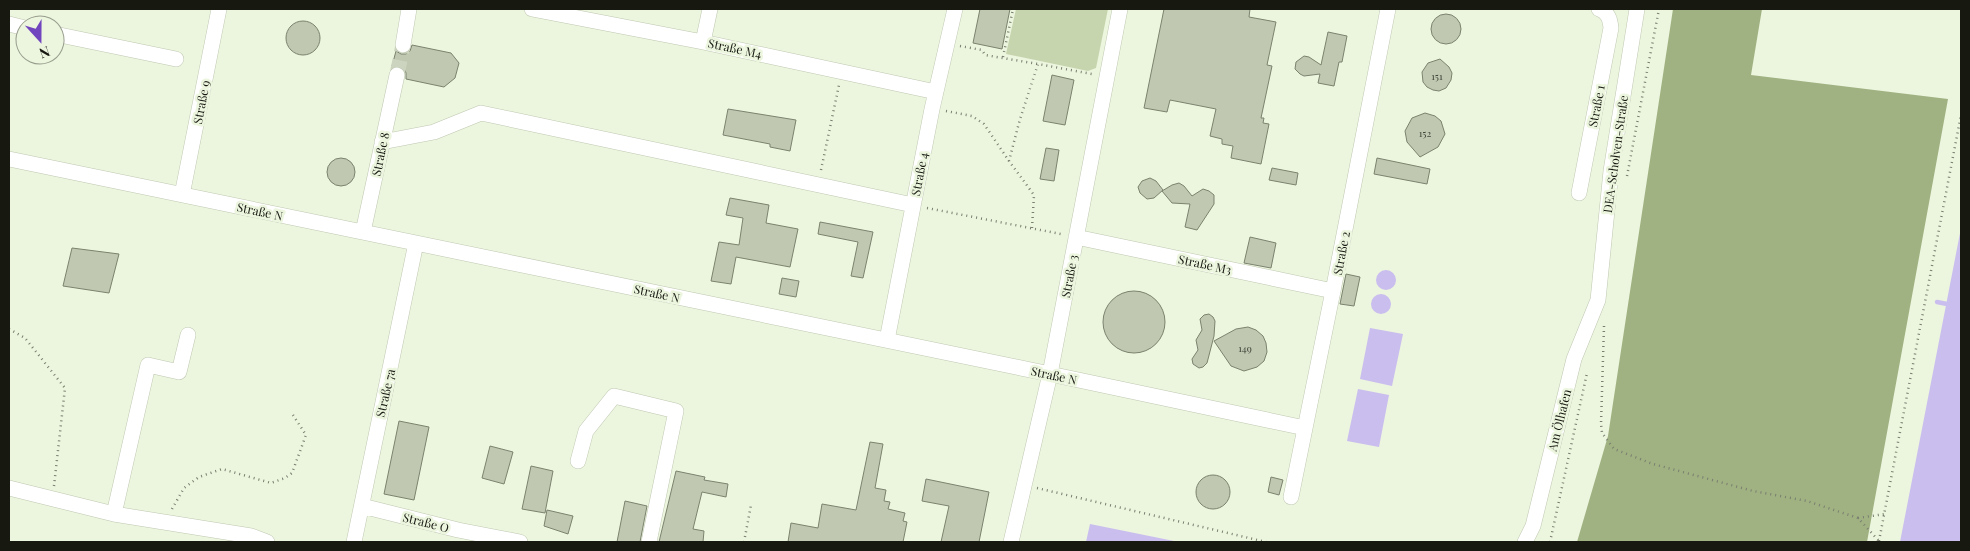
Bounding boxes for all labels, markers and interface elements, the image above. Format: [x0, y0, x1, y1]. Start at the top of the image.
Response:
north arrow [15, 15, 65, 65]
street label: Straße M4 [707, 35, 763, 62]
text: N [37, 42, 53, 63]
house number: 151 [1431, 69, 1443, 83]
street label: Straße 9 [189, 79, 213, 125]
street label: Straße 1 [1584, 83, 1608, 128]
street label: DEA-Scholven-Straße [1599, 94, 1631, 214]
house number: 152 [1419, 126, 1431, 140]
street label: Straße 8 [368, 131, 392, 177]
street label: Straße 4 [907, 151, 931, 197]
street label: Straße N [236, 198, 285, 224]
street label: Straße 2 [1329, 230, 1353, 276]
street label: Straße M3 [1177, 251, 1233, 277]
street label: Straße 3 [1057, 253, 1081, 299]
street label: Straße N [633, 280, 682, 306]
house number: 149 [1238, 341, 1252, 355]
street label: Straße N [1030, 362, 1079, 388]
street label: Straße 7a [372, 367, 398, 419]
street label: Am Ölhafen [1543, 387, 1574, 454]
street label: Straße O [401, 509, 451, 535]

